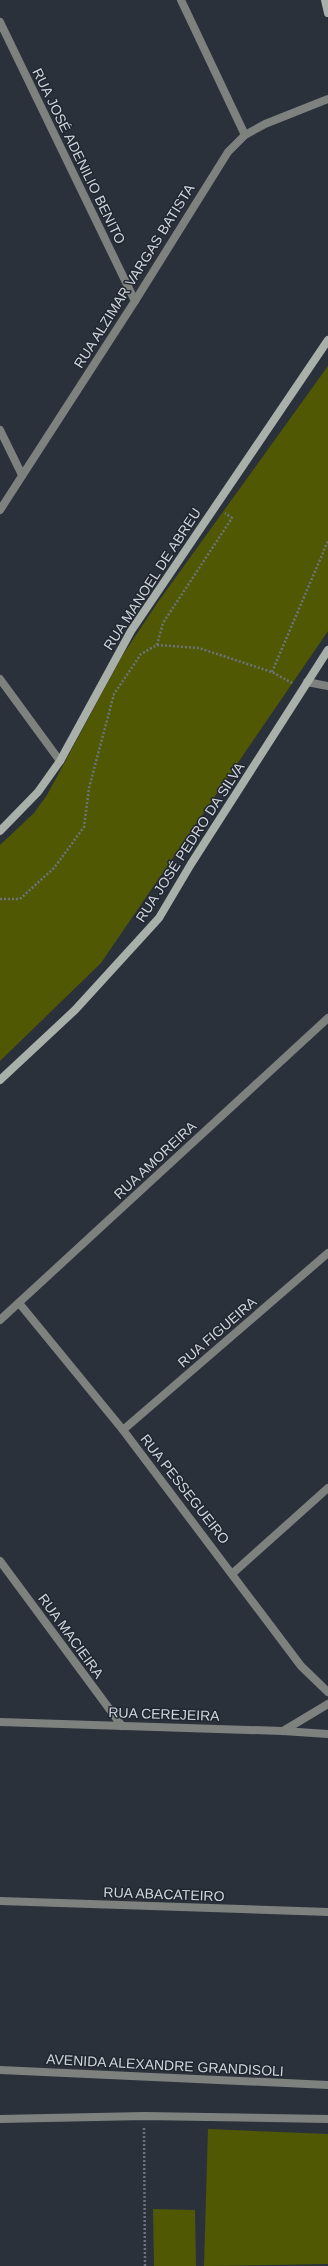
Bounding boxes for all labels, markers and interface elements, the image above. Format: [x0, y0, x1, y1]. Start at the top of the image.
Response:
street label: RUA JOSÉ ADENILIO BENITO [29, 66, 129, 247]
street label: RUA ALZIMAR VARGAS BATISTA [71, 180, 198, 371]
street label: RUA MANOEL DE ABREU [100, 505, 204, 653]
street label: RUA JOSÉ PEDRO DA SILVA [132, 759, 248, 925]
street label: RUA AMOREIRA [111, 1117, 200, 1202]
street label: RUA FIGUEIRA [174, 1293, 260, 1370]
street label: RUA PESSEGUEIRO [137, 1431, 233, 1547]
street label: RUA MACIEIRA [35, 1591, 107, 1682]
street label: RUA CEREJEIRA [108, 1704, 221, 1724]
street label: RUA ABACATEIRO [103, 1884, 225, 1904]
street label: AVENIDA ALEXANDRE GRANDISOLI [46, 2051, 284, 2079]

